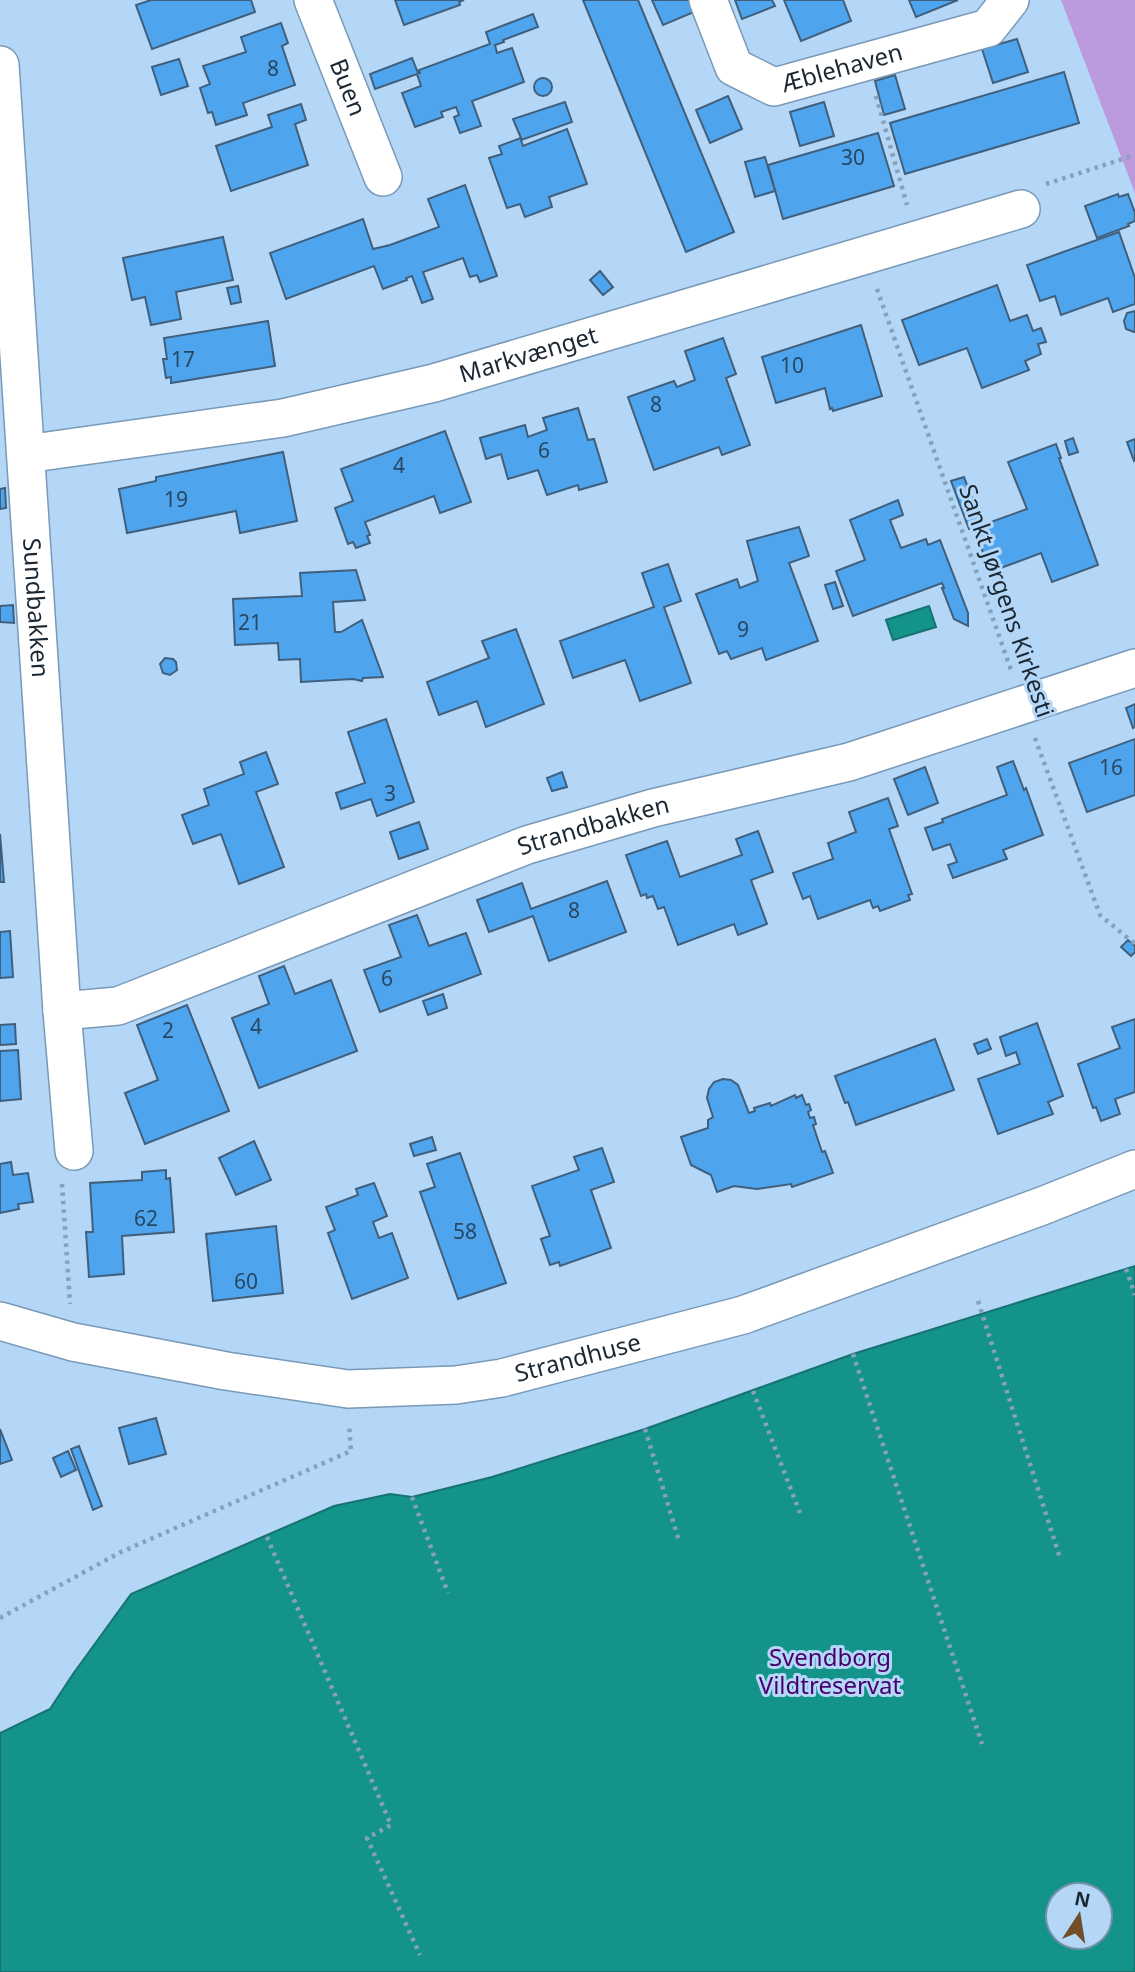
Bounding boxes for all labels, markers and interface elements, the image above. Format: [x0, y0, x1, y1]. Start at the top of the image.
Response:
street label: Æblehaven [776, 34, 906, 100]
street label: Buen [323, 53, 375, 120]
house number: 8 [267, 54, 279, 82]
house number: 30 [841, 143, 865, 171]
street label: Markvænget [455, 317, 601, 390]
house number: 17 [171, 345, 195, 373]
house number: 10 [780, 351, 804, 379]
house number: 8 [650, 390, 662, 418]
house number: 6 [538, 436, 550, 464]
house number: 4 [393, 451, 405, 479]
street label: Sankt Jørgens Kirkesti [952, 480, 1063, 721]
house number: 19 [164, 485, 188, 513]
street label: Sundbakken [16, 537, 58, 679]
house number: 21 [238, 608, 262, 636]
house number: 9 [737, 615, 749, 643]
house number: 16 [1099, 753, 1123, 781]
house number: 3 [384, 779, 396, 807]
street label: Strandbakken [512, 787, 672, 862]
house number: 8 [568, 896, 580, 924]
house number: 6 [381, 964, 393, 992]
house number: 4 [250, 1012, 262, 1040]
house number: 2 [162, 1016, 174, 1044]
house number: 62 [134, 1204, 158, 1232]
house number: 58 [453, 1217, 477, 1245]
house number: 60 [234, 1267, 258, 1295]
street label: Strandhuse [511, 1324, 644, 1389]
park label: Svendborg Vildtreservat [759, 1640, 902, 1701]
north arrow [1044, 1881, 1114, 1951]
text: N [1072, 1885, 1093, 1914]

